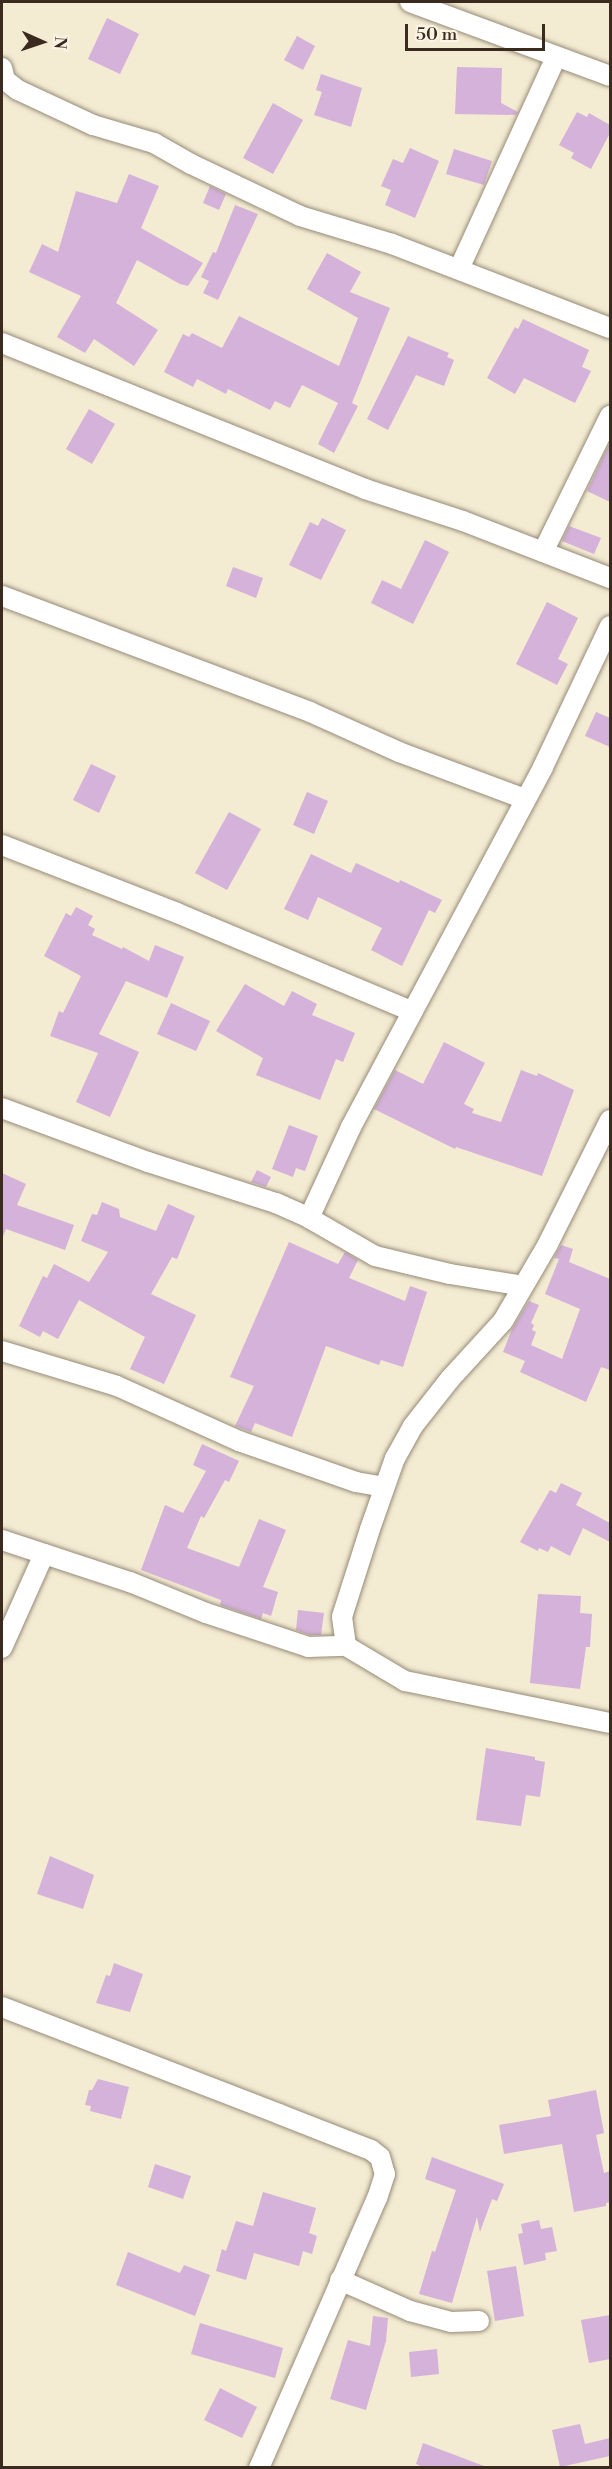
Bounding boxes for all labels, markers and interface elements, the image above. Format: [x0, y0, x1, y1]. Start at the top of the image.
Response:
north arrow [12, 12, 72, 72]
scale bar [408, 12, 548, 50]
text: 50 m [416, 23, 457, 46]
text: N [50, 36, 70, 50]

